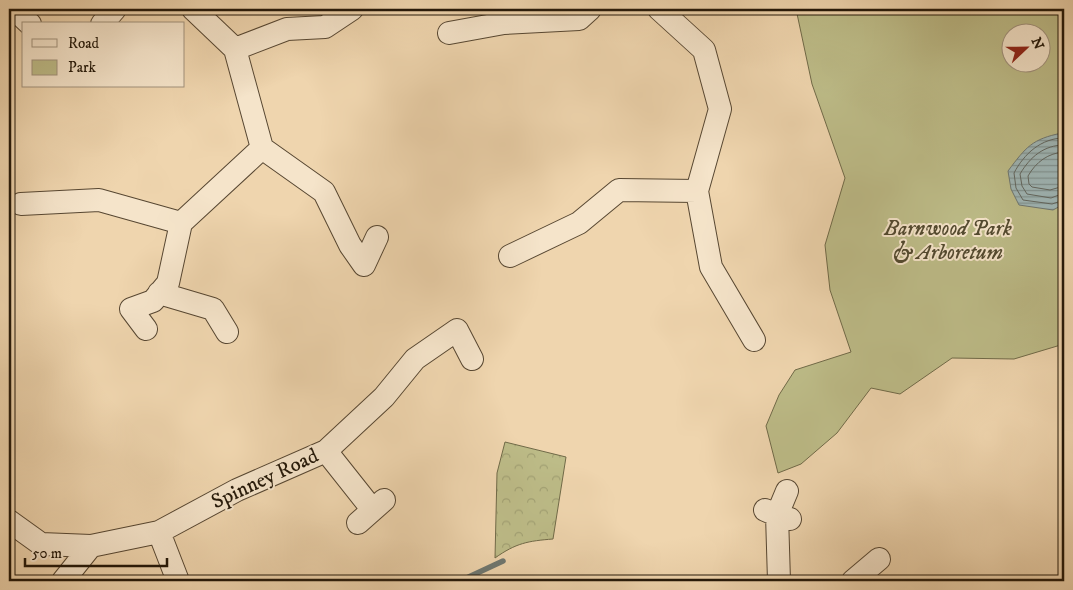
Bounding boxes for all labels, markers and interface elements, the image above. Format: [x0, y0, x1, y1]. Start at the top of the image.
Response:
legend [22, 22, 185, 88]
north arrow [1000, 22, 1050, 72]
text: Road [68, 34, 100, 53]
text: N [1027, 35, 1048, 53]
text: Park [68, 58, 97, 77]
park label: Barnwood Park & Arboretum [883, 216, 1012, 266]
street label: Spinney Road [207, 443, 323, 515]
scale bar [25, 535, 168, 567]
text: 50 m [32, 544, 62, 563]

